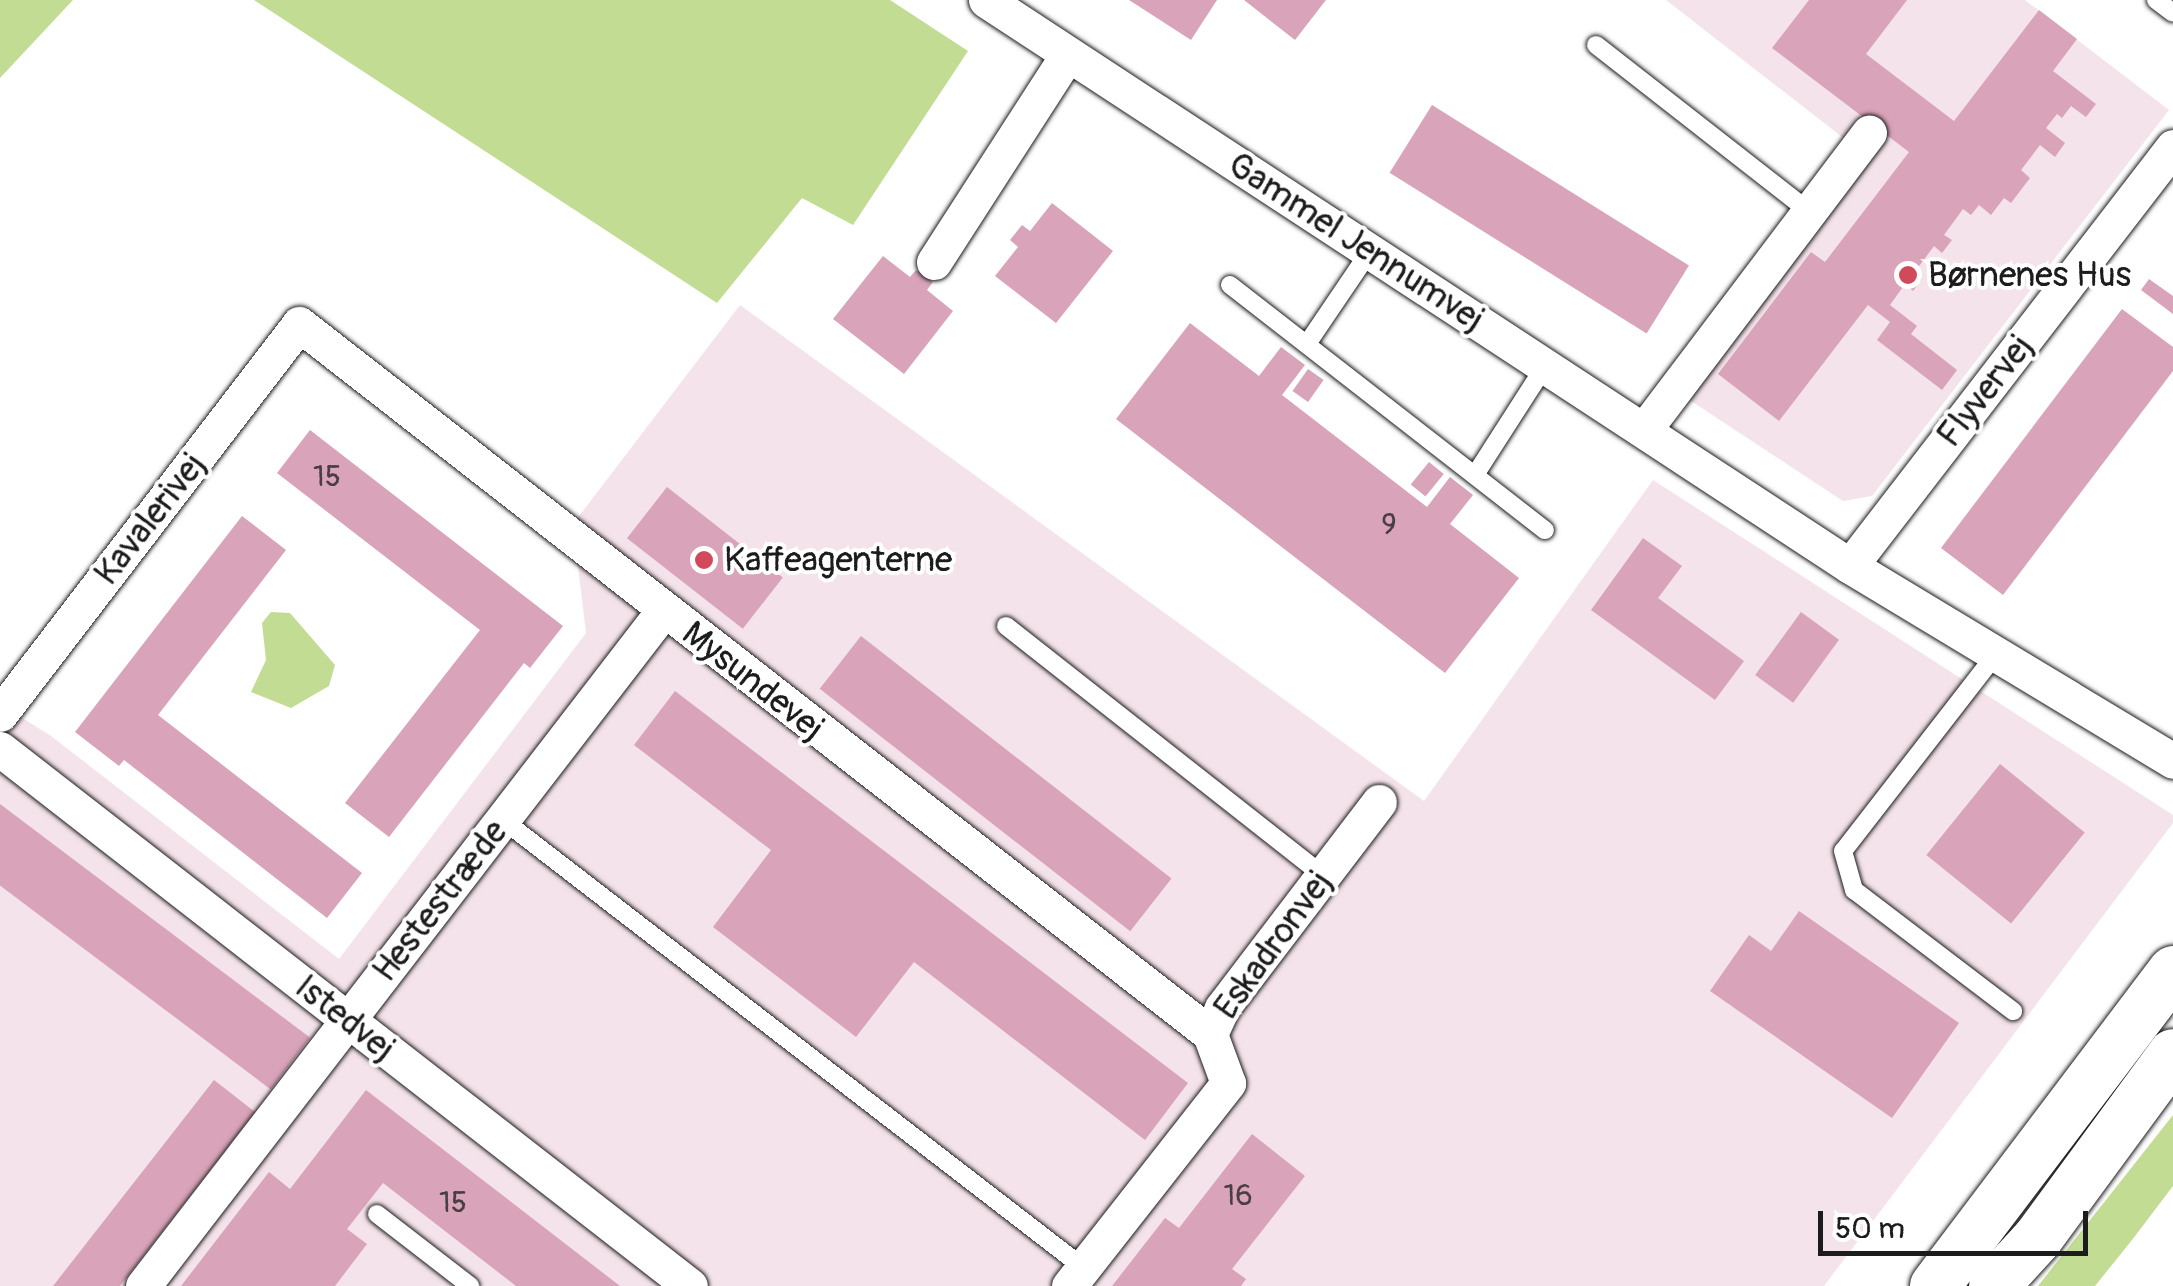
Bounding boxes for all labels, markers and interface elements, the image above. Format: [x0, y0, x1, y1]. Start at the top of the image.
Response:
street label: Gammel Jennumvej [1220, 144, 1492, 340]
place label: Børnenes Hus [1928, 254, 2131, 296]
marker: Børnenes Hus [1897, 264, 1919, 286]
street label: Flyvervej [1928, 326, 2042, 456]
street label: Kavalerivej [85, 445, 215, 593]
house number: 15 [313, 459, 341, 495]
house number: 9 [1381, 507, 1397, 543]
place label: Kaffeagenterne [724, 539, 952, 581]
marker: Kaffeagenterne [693, 549, 715, 571]
street label: Mysundevej [674, 613, 832, 749]
street label: Hestestræde [364, 812, 516, 990]
street label: Eskadronvej [1205, 863, 1341, 1027]
street label: Istedvej [287, 966, 403, 1070]
house number: 16 [1223, 1178, 1253, 1214]
house number: 15 [439, 1185, 467, 1221]
scale bar [1823, 1191, 2093, 1253]
text: 50 m [1835, 1210, 1905, 1247]

